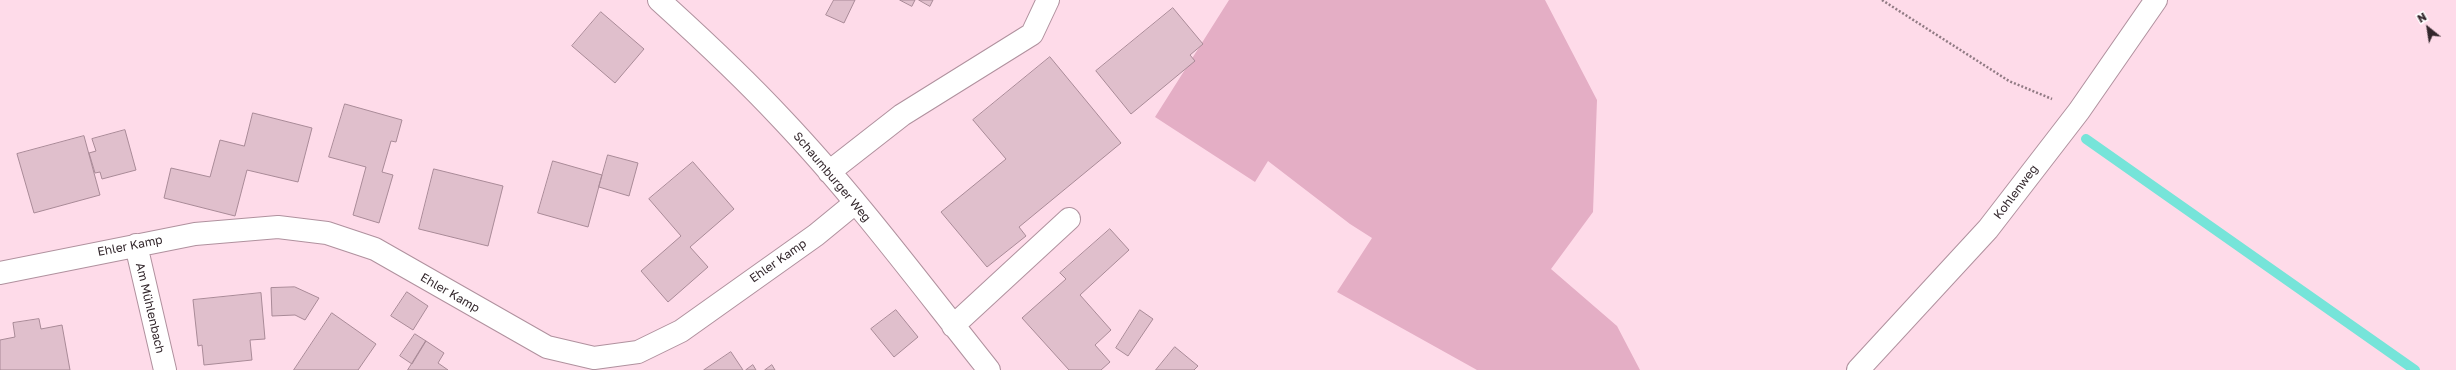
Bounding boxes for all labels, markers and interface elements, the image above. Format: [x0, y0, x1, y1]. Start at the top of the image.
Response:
north arrow [2408, 8, 2448, 48]
text: N [2415, 9, 2429, 25]
street label: Schaumburger Weg [790, 129, 874, 225]
street label: Kohlenweg [1991, 162, 2041, 222]
street label: Ehler Kamp [96, 233, 164, 259]
street label: Ehler Kamp [747, 236, 809, 286]
street label: Am Mühlenbach [133, 261, 167, 355]
street label: Ehler Kamp [418, 270, 482, 316]

